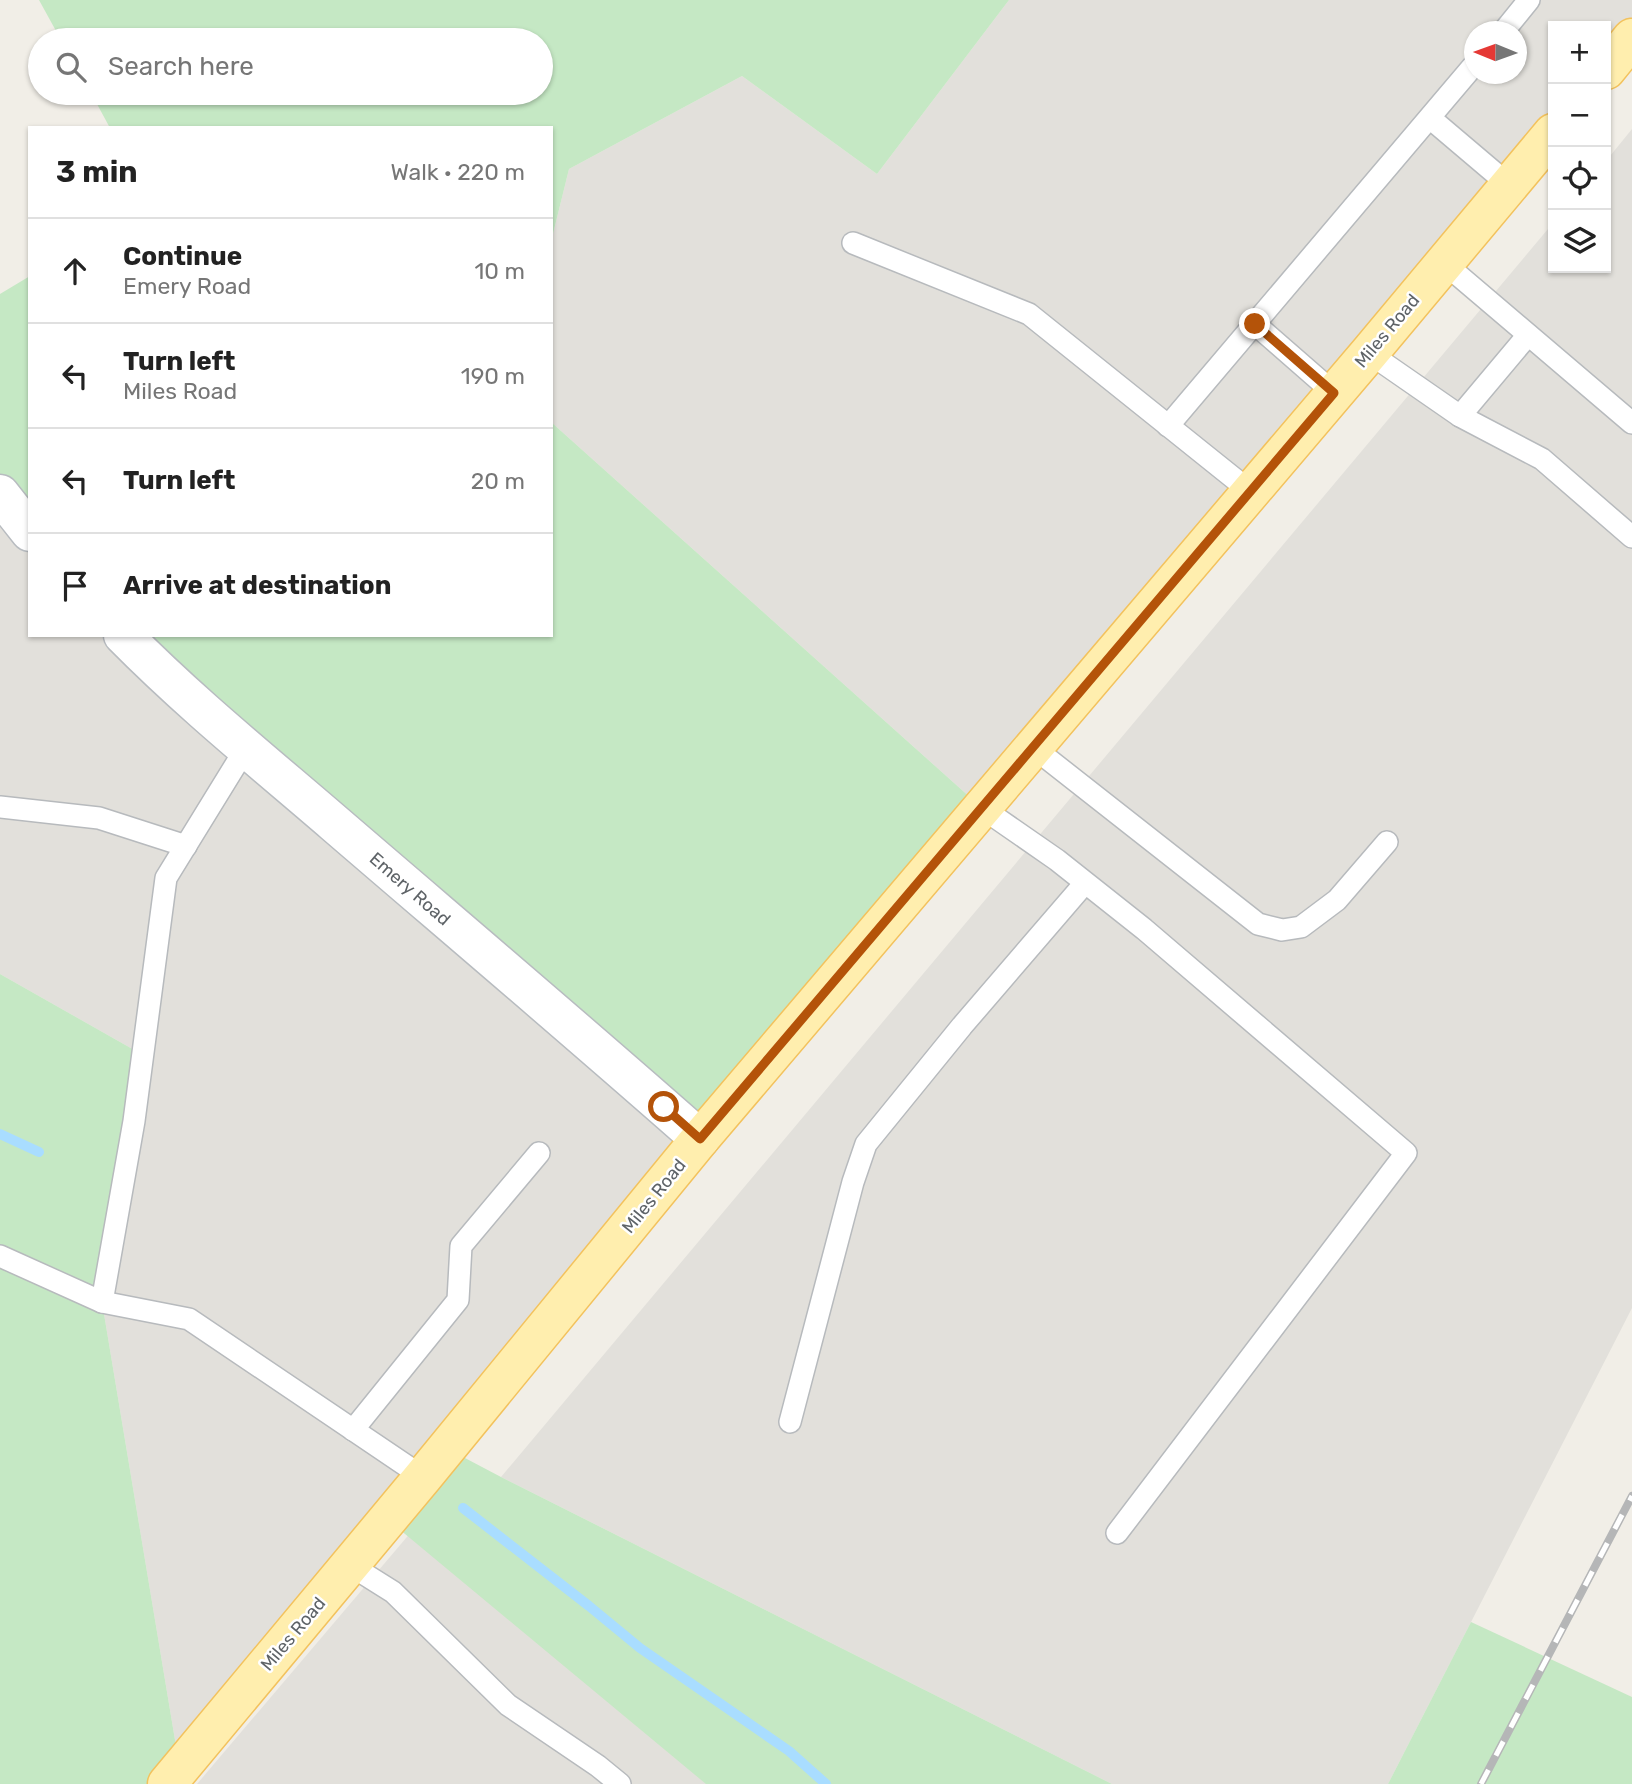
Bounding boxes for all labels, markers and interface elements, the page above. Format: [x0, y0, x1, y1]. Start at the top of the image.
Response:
north arrow [1464, 21, 1527, 84]
map controls [1548, 21, 1611, 273]
button: + [1548, 21, 1611, 84]
search box [28, 28, 553, 105]
icon: search [52, 48, 90, 86]
text: Search here [108, 51, 254, 82]
button: − [1548, 84, 1611, 147]
button: locate [1548, 147, 1611, 210]
text: 3 min [56, 154, 138, 190]
text: Walk · 220 m [391, 158, 525, 186]
button: layers [1548, 210, 1611, 273]
text: Continue [123, 241, 242, 272]
icon: ahead [56, 252, 94, 290]
text: 10 m [474, 257, 525, 285]
text: Emery Road [123, 272, 251, 300]
street label: Miles Road [1350, 290, 1424, 372]
route end [1239, 308, 1270, 339]
text: Turn left [123, 346, 235, 377]
icon: left [56, 357, 94, 395]
text: 190 m [461, 362, 525, 390]
text: Miles Road [123, 377, 237, 405]
icon: left [56, 462, 94, 500]
text: Turn left [123, 465, 235, 496]
text: 20 m [471, 467, 525, 495]
icon: arrive [56, 567, 94, 605]
text: Arrive at destination [123, 570, 391, 601]
street label: Emery Road [365, 848, 455, 930]
route start [648, 1091, 679, 1122]
street label: Miles Road [617, 1154, 691, 1238]
street label: Miles Road [256, 1593, 330, 1675]

